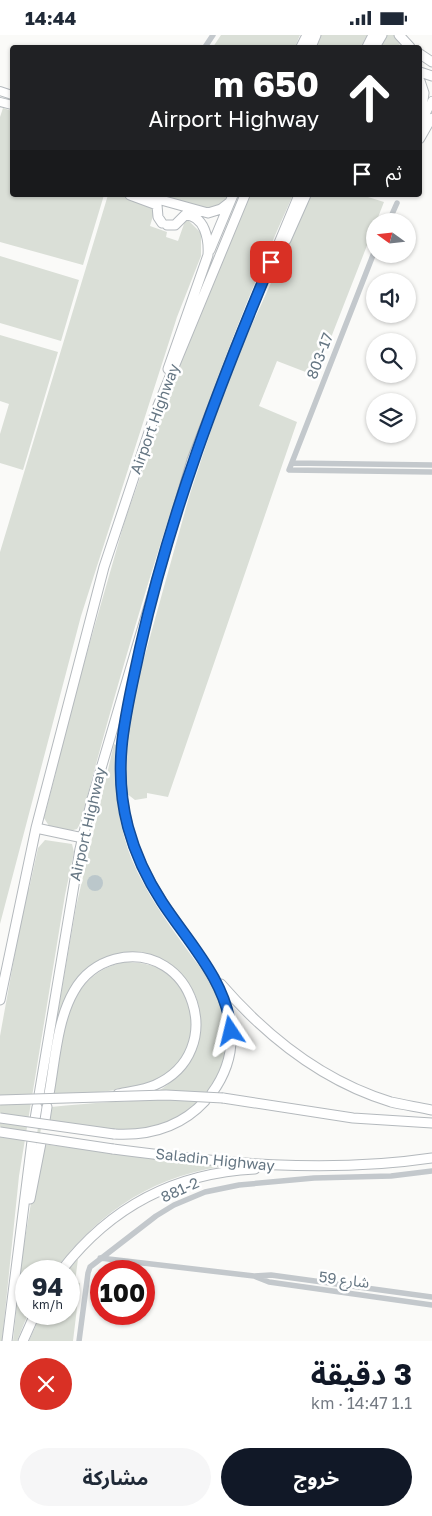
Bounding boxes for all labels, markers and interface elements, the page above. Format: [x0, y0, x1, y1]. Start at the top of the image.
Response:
text: 14:44 [25, 6, 77, 29]
text: 650 m [213, 63, 319, 105]
icon: ahead [337, 65, 402, 130]
text: Airport Highway [149, 105, 319, 132]
icon: arrive [348, 160, 376, 188]
text: ثم [386, 161, 402, 184]
north arrow [366, 213, 416, 263]
map controls [366, 213, 416, 443]
pin [250, 241, 292, 283]
icon: arrive [257, 248, 285, 276]
button: sound [366, 273, 416, 323]
street label: 803-17 [302, 330, 336, 381]
button: search [366, 333, 416, 383]
street label: Airport Highway [126, 360, 183, 476]
button: layers [366, 393, 416, 443]
street label: Airport Highway [65, 765, 109, 882]
position arrow [204, 1004, 256, 1056]
street label: Saladin Highway [155, 1144, 276, 1174]
street label: 881-2 [158, 1173, 202, 1205]
speed limit sign: 100 [90, 1260, 155, 1325]
street label: شارع 59 [317, 1267, 371, 1295]
text: 94 [32, 1271, 63, 1302]
text: km/h [32, 1297, 63, 1312]
text: 3 دقيقة [311, 1356, 412, 1392]
button: close [20, 1358, 72, 1410]
text: 1.1 km · 14:47 [311, 1393, 412, 1413]
button: مشاركة [20, 1448, 211, 1506]
button: خروج [221, 1448, 412, 1506]

